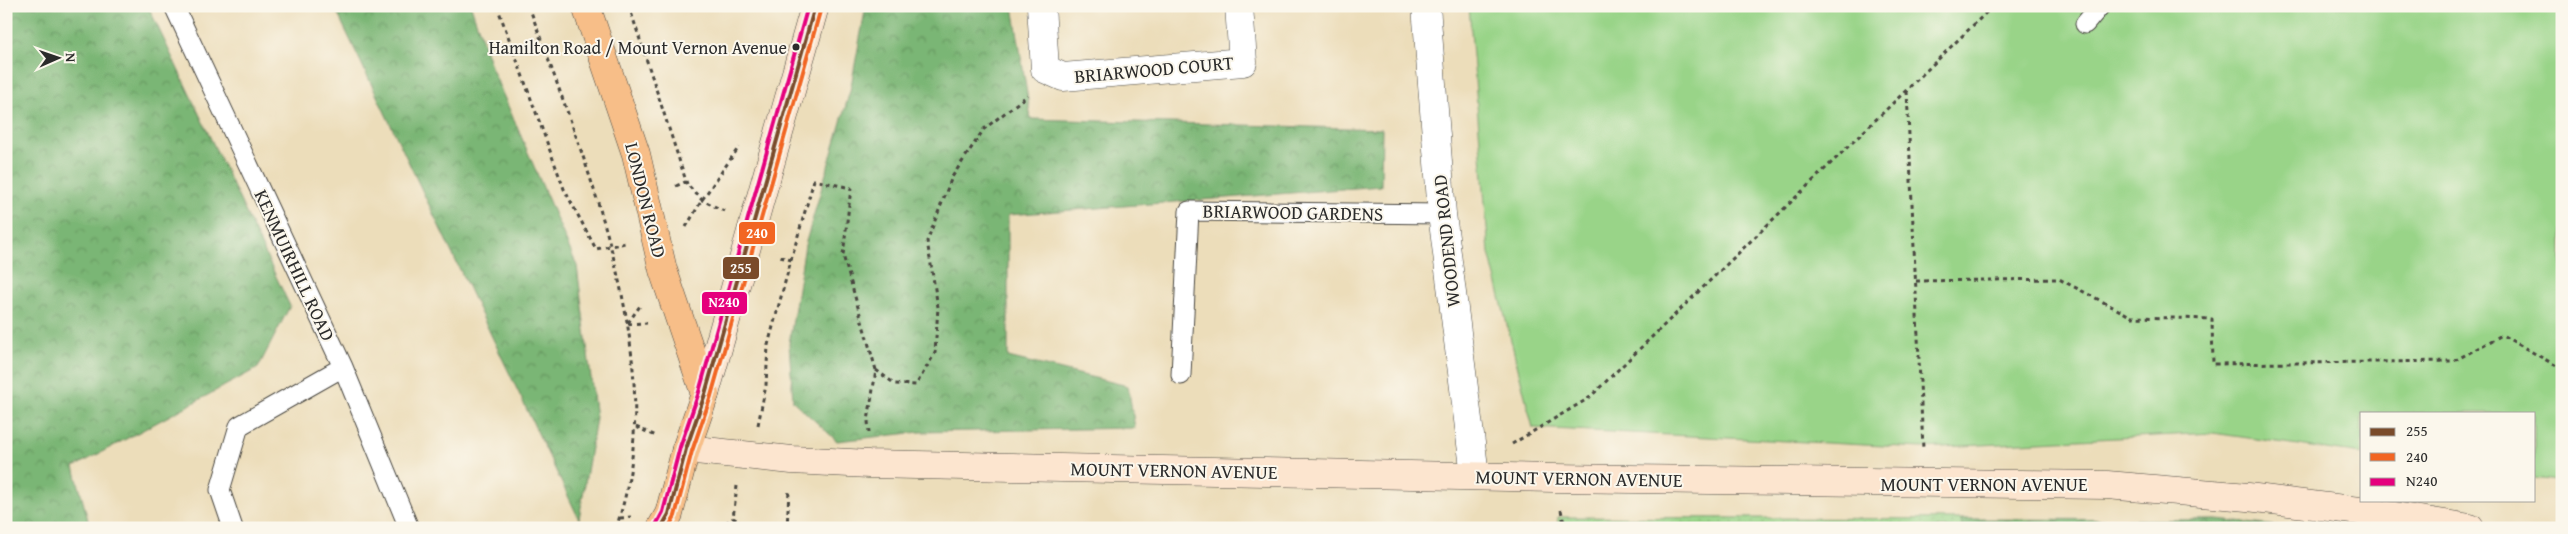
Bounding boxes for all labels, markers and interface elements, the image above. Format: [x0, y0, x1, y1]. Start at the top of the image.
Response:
north arrow [32, 32, 82, 82]
place label: Hamilton Road / Mount Vernon Avenue [489, 34, 787, 61]
marker: Hamilton Road / Mount Vernon Avenue [791, 42, 801, 52]
street label: BRIARWOOD COURT [1073, 48, 1235, 90]
text: N [61, 53, 81, 63]
street label: LONDON ROAD [618, 139, 674, 261]
street label: WOODEND ROAD [1425, 173, 1467, 309]
street label: KENMUIRHILL ROAD [248, 185, 342, 345]
street label: BRIARWOOD GARDENS [1202, 196, 1384, 228]
line badge: 240 [738, 221, 776, 245]
text: 240 [746, 223, 768, 243]
line badge: 255 [722, 256, 760, 280]
text: 255 [730, 258, 752, 278]
line badge: N240 [701, 291, 748, 315]
text: N240 [708, 292, 740, 312]
legend [2360, 412, 2536, 502]
text: 255 [2406, 420, 2428, 441]
text: 240 [2406, 446, 2428, 467]
street label: MOUNT VERNON AVENUE [1070, 454, 1278, 486]
street label: MOUNT VERNON AVENUE [1475, 462, 1683, 494]
street label: MOUNT VERNON AVENUE [1880, 470, 2088, 498]
text: N240 [2406, 470, 2437, 491]

